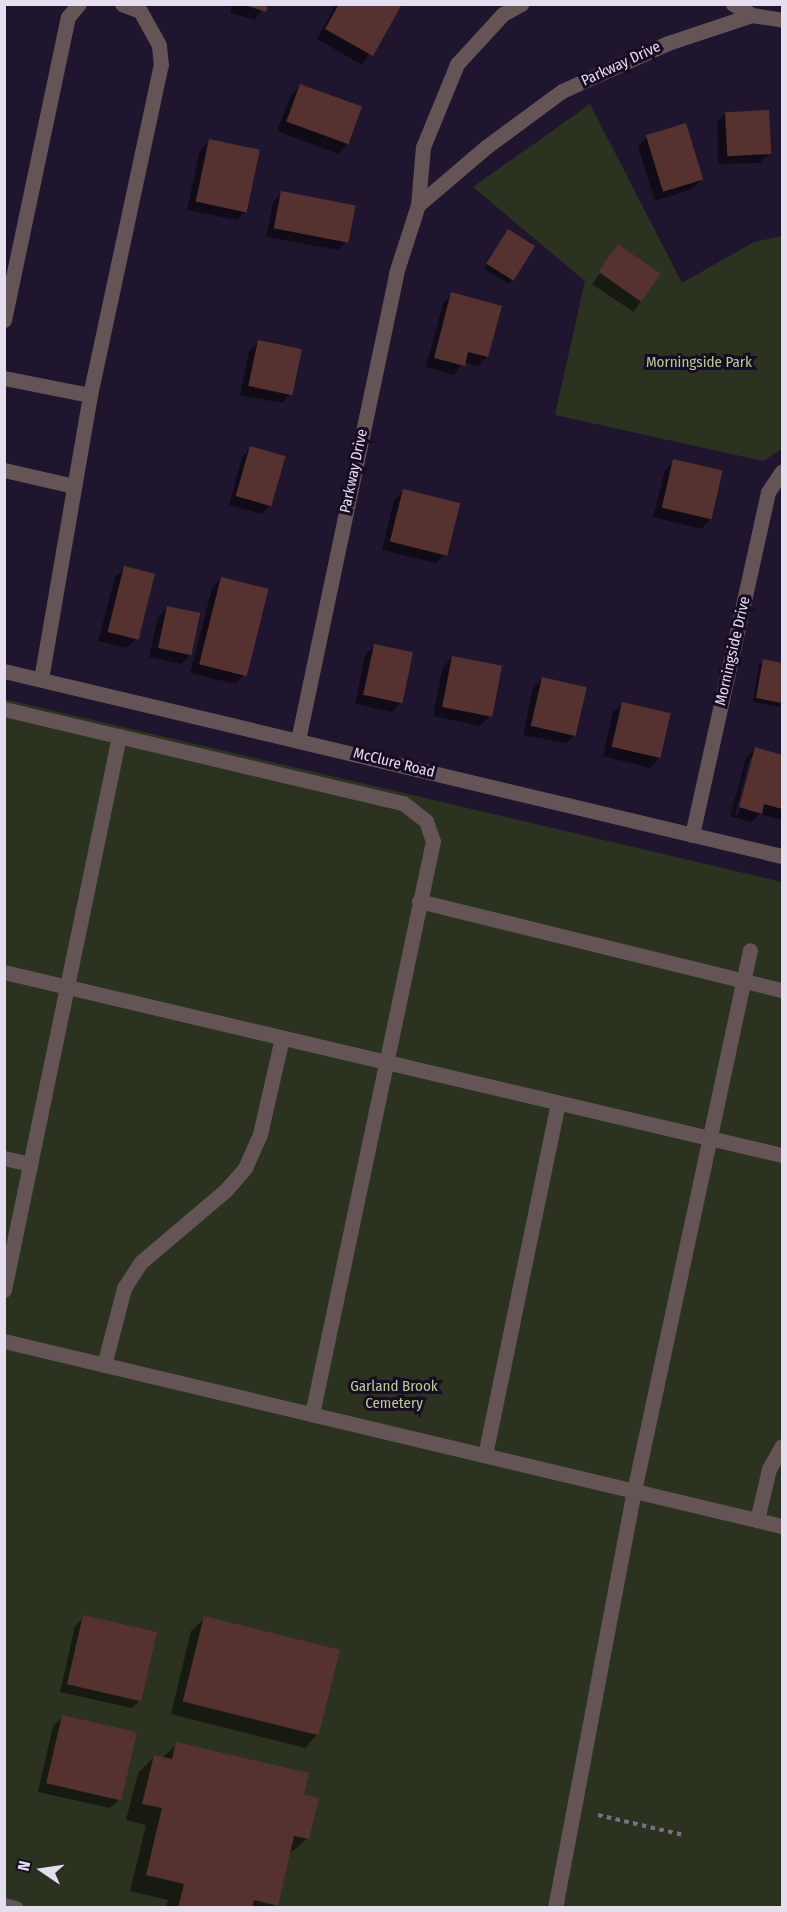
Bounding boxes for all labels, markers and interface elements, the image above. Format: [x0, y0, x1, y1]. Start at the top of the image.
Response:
street label: Parkway Drive [579, 38, 663, 90]
park label: Morningside Park [646, 354, 752, 372]
street label: Parkway Drive [336, 427, 372, 515]
street label: Morningside Drive [712, 595, 754, 707]
street label: McClure Road [351, 744, 437, 782]
park label: Garland Brook Cemetery [350, 1377, 438, 1412]
north arrow [12, 1840, 72, 1900]
text: N [14, 1859, 34, 1873]

